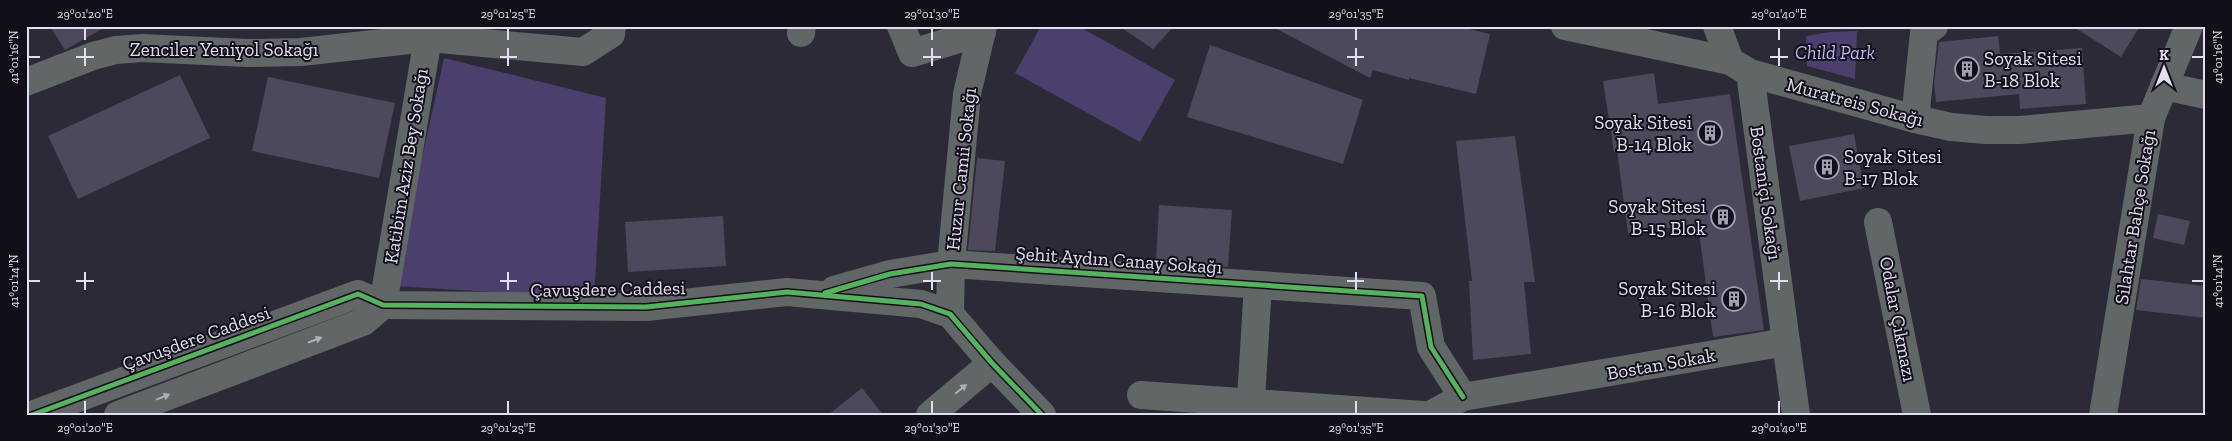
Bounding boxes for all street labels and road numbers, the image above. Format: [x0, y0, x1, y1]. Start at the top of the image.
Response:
street label: Zenciler Yeniyol Sokağı [130, 38, 318, 61]
street label: Katibim Aziz Bey Sokağı [379, 67, 433, 265]
street label: Muratreis Sokağı [1784, 73, 1926, 131]
street label: Huzur Camii Sokağı [941, 86, 981, 252]
street label: Bostaniçi Sokağı [1745, 125, 1787, 261]
street label: Silahtar Bahçe Sokağı [2110, 128, 2160, 306]
street label: Şehit Aydın Canay Sokağı [1015, 241, 1223, 279]
street label: Odalar Çıkmazı [1875, 255, 1921, 383]
street label: Çavuşdere Caddesi [530, 276, 686, 302]
street label: Çavuşdere Caddesi [119, 301, 273, 375]
street label: Bostan Sokak [1605, 343, 1717, 385]

